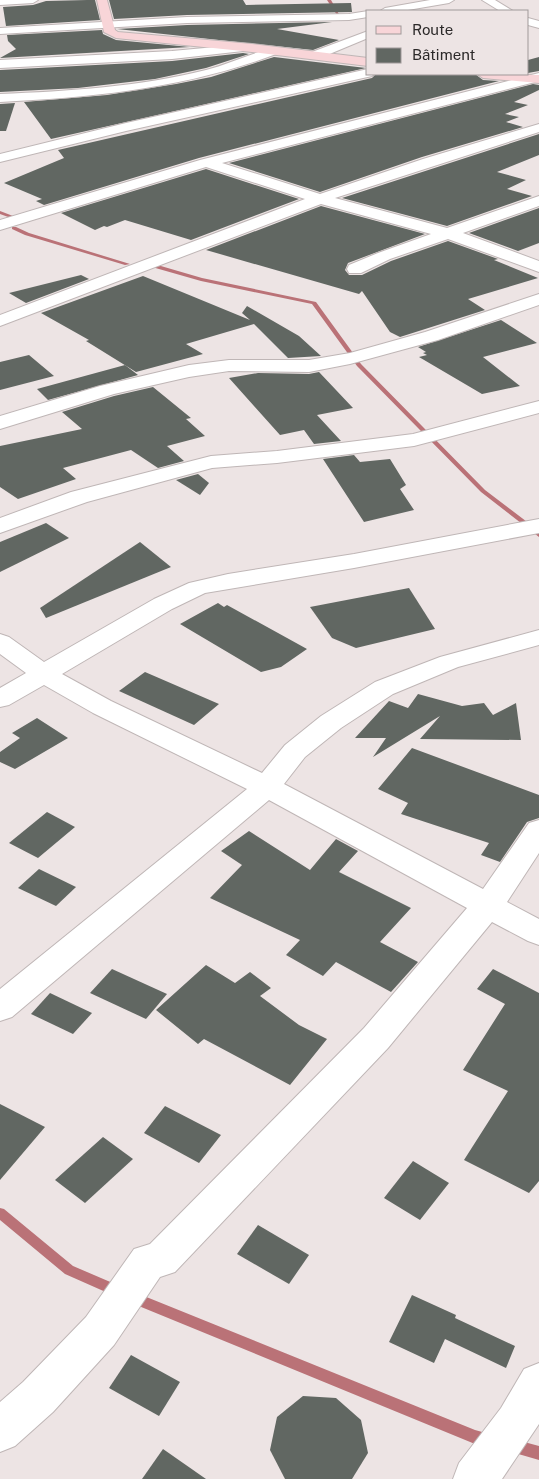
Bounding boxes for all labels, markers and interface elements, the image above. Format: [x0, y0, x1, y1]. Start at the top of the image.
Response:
legend [366, 10, 529, 75]
text: Route [412, 21, 453, 38]
text: Bâtiment [412, 46, 475, 63]

